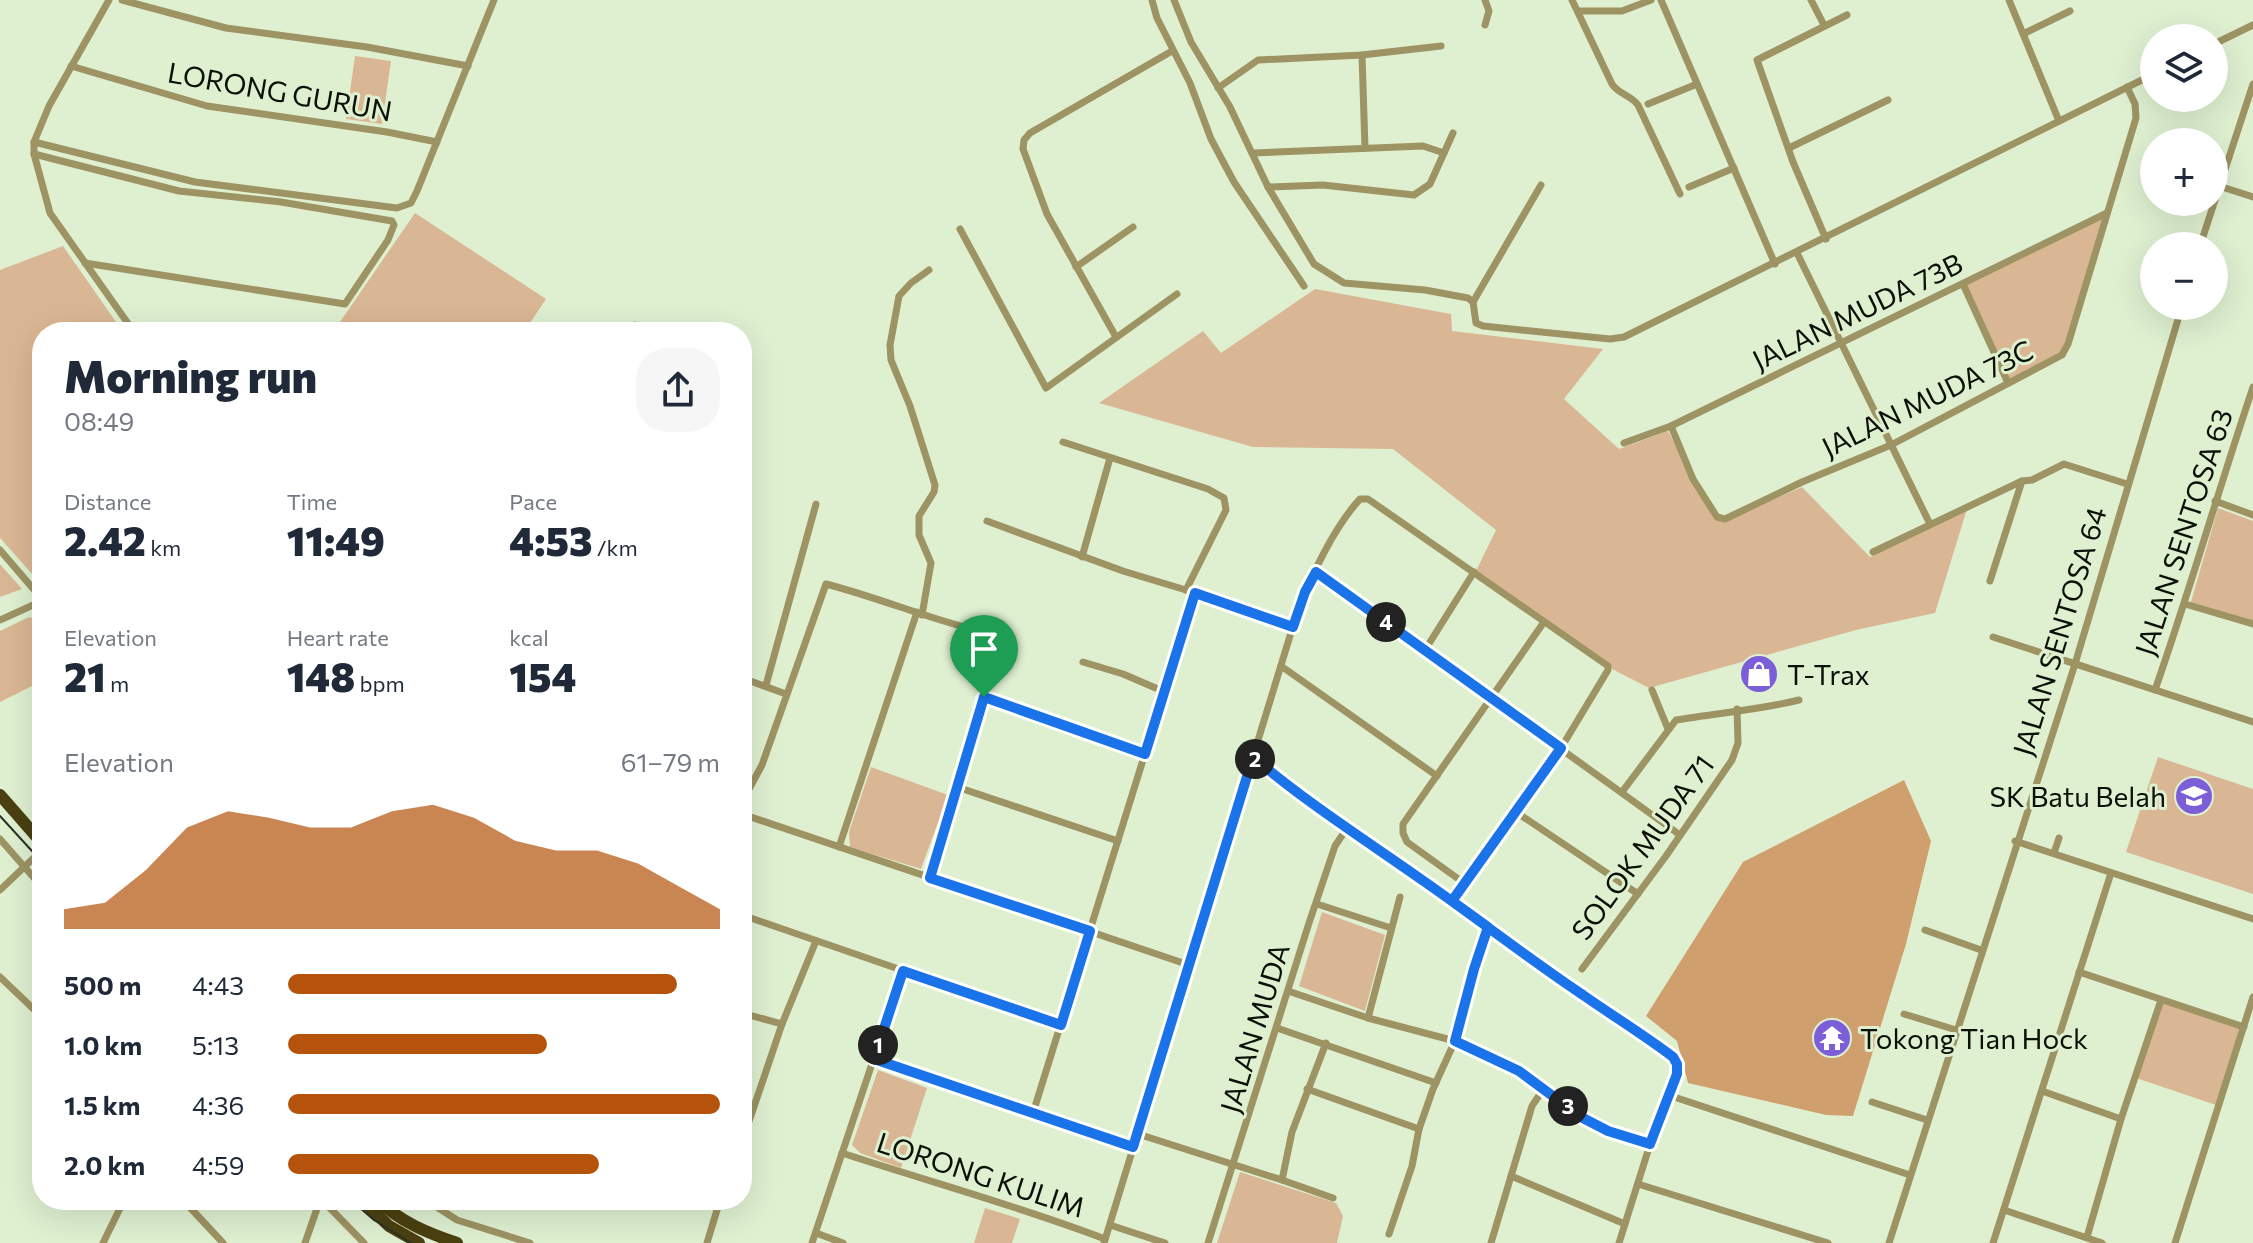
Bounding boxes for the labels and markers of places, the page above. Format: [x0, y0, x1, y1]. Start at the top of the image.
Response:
pin: 4 [1366, 602, 1406, 642]
pin [950, 615, 1018, 697]
shop icon: T-Trax [1738, 653, 1780, 695]
place label: T-Trax [1787, 657, 1870, 691]
pin: 2 [1235, 739, 1275, 779]
school or university icon: SK Batu Belah [2173, 775, 2215, 817]
place label: SK Batu Belah [1990, 779, 2166, 813]
temple icon: Tokong Tian Hock [1811, 1017, 1853, 1059]
place label: Tokong Tian Hock [1860, 1021, 2088, 1055]
pin: 1 [858, 1025, 898, 1065]
pin: 3 [1548, 1086, 1588, 1126]

